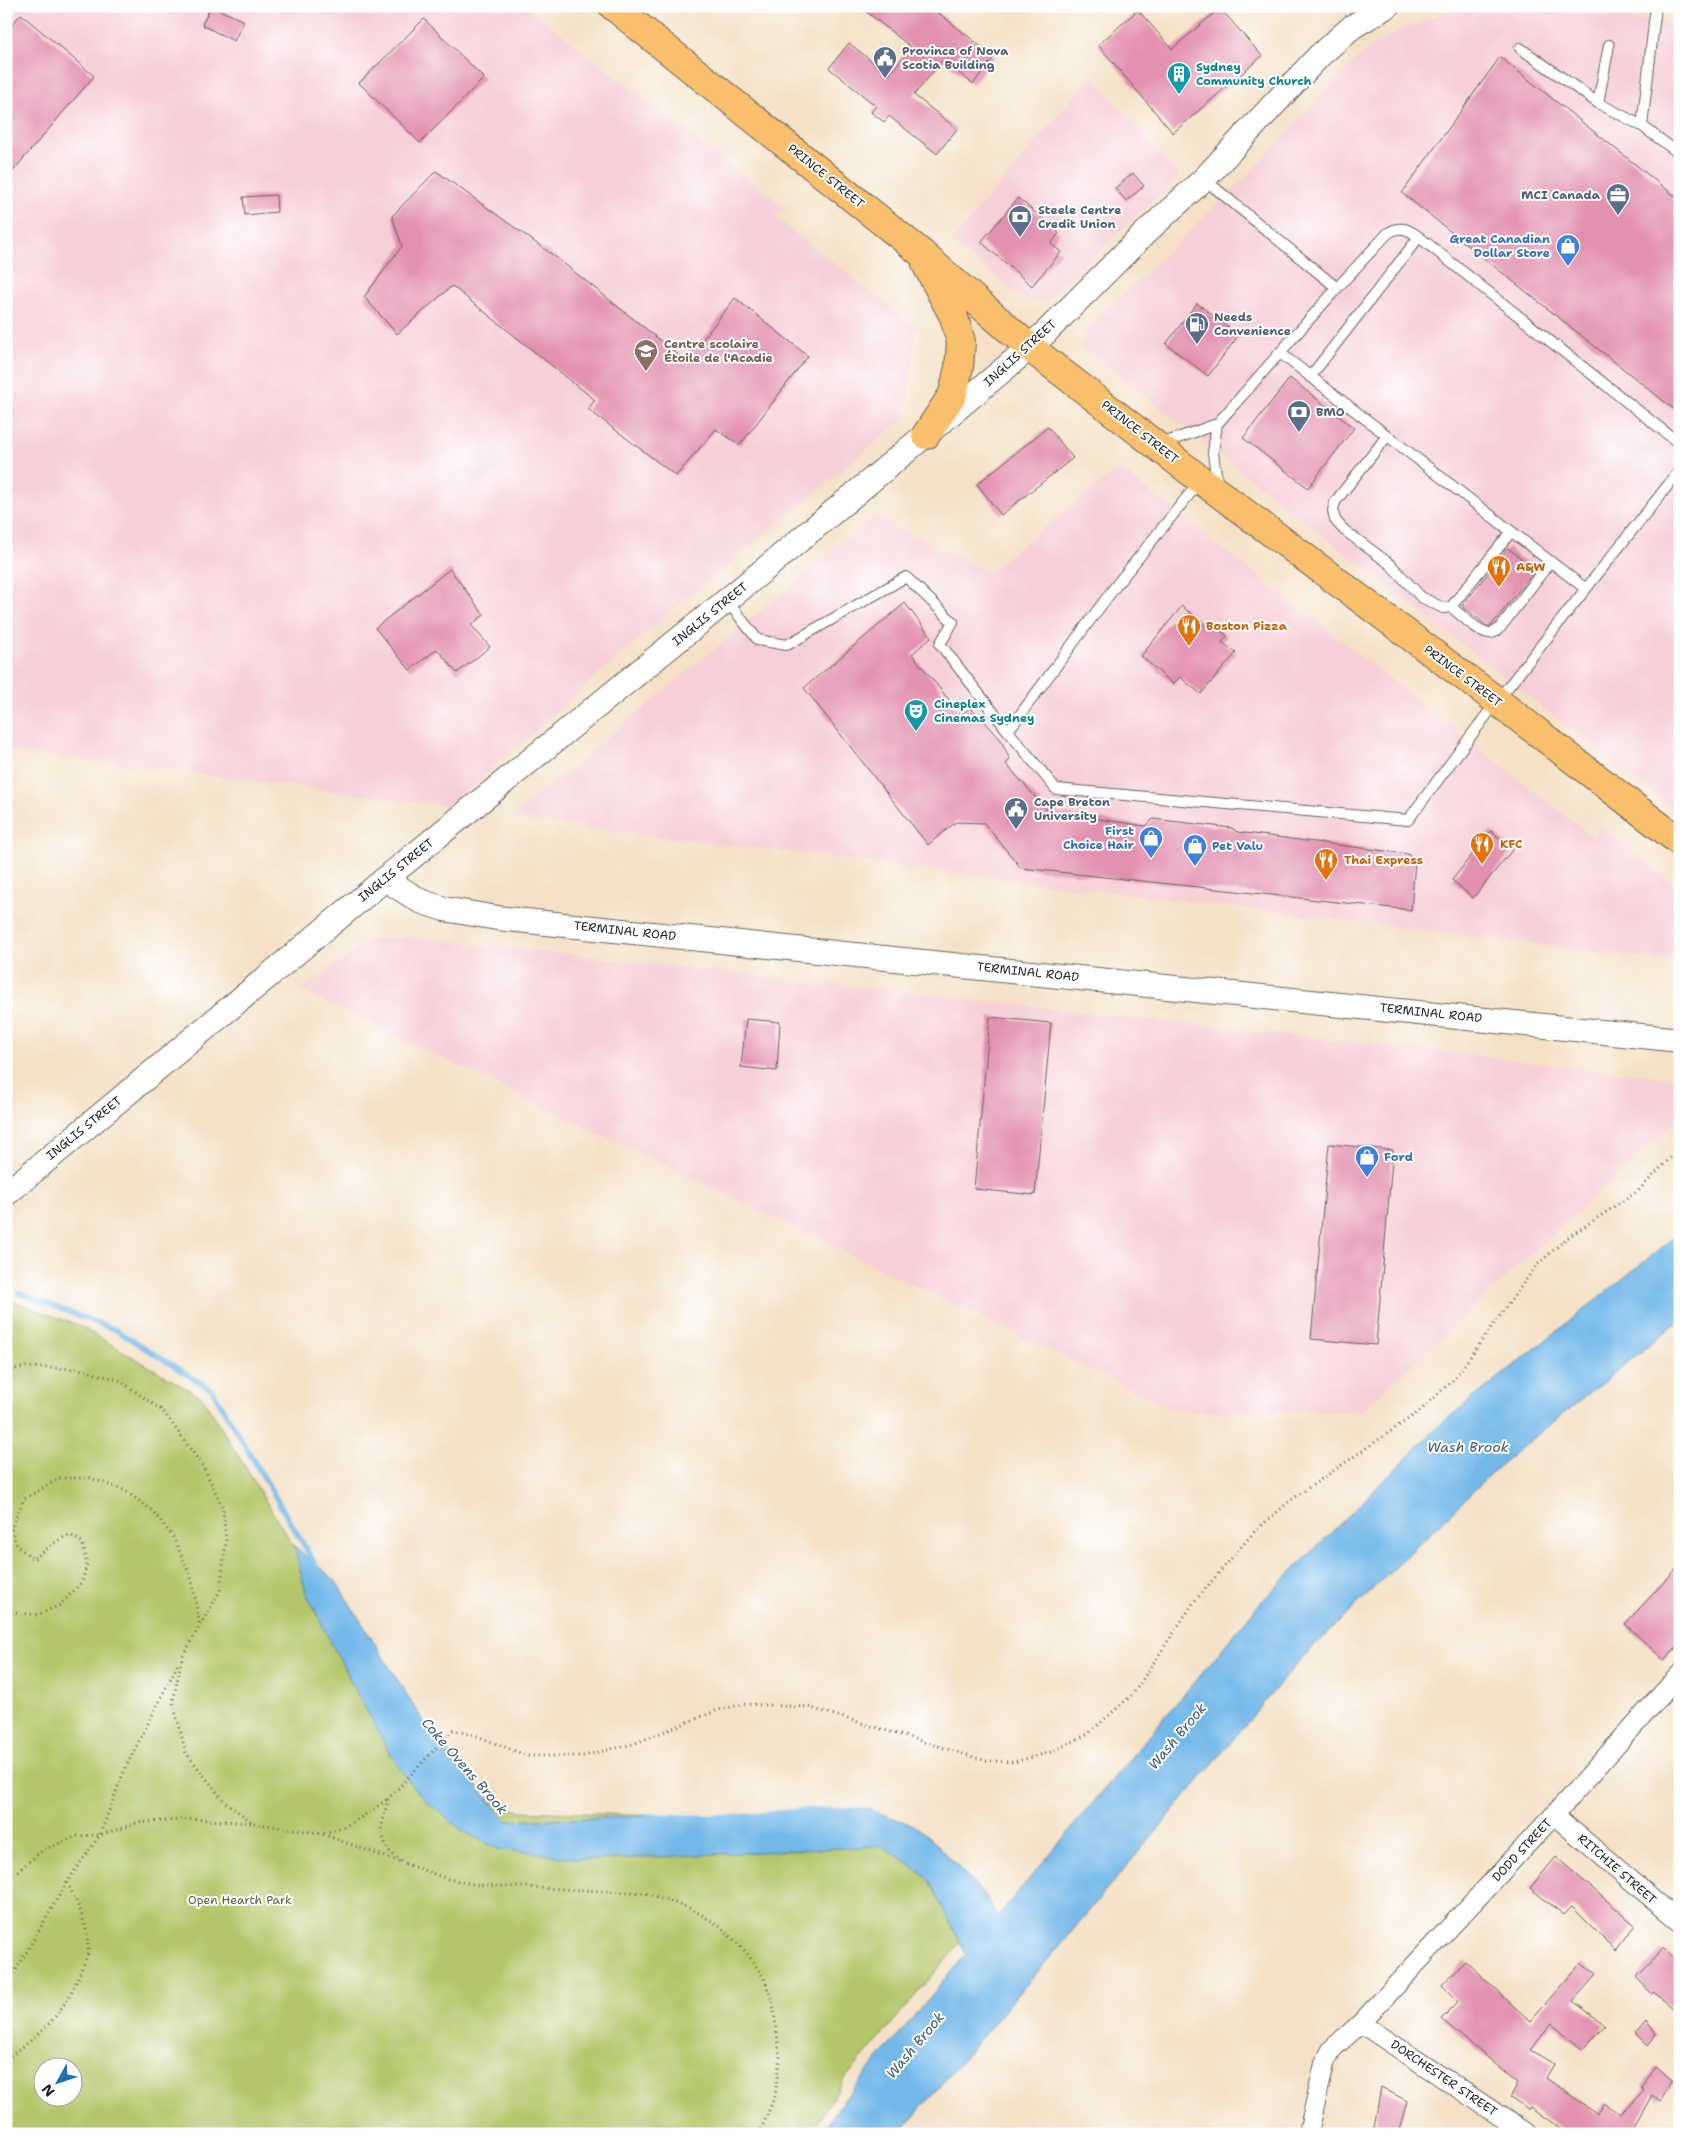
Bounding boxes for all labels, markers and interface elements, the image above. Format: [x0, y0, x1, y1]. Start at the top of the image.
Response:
place label: Province of Nova Scotia Building [902, 43, 1009, 73]
public building icon: Province of Nova Scotia Building [872, 45, 898, 79]
place label: Sydney Community Church [1196, 59, 1312, 89]
building icon: Sydney Community Church [1166, 61, 1192, 95]
street label: PRINCE STREET [785, 140, 868, 212]
office icon: MCI Canada [1605, 182, 1631, 216]
place label: MCI Canada [1521, 187, 1601, 203]
place label: Steele Centre Credit Union [1038, 202, 1121, 232]
bank icon: Steele Centre Credit Union [1007, 204, 1033, 238]
place label: Great Canadian Dollar Store [1450, 231, 1550, 261]
shop icon: Great Canadian Dollar Store [1555, 233, 1581, 267]
place label: Needs Convenience [1214, 309, 1291, 339]
fuel station icon: Needs Convenience [1184, 311, 1210, 345]
street label: INGLIS STREET [980, 316, 1060, 390]
place label: Centre scolaire Étoile de l'Acadie [664, 336, 773, 366]
school or university icon: Centre scolaire Étoile de l'Acadie [633, 338, 659, 372]
street label: PRINCE STREET [1098, 397, 1182, 468]
bank icon: BMO [1286, 399, 1312, 433]
place label: BMO [1316, 404, 1345, 420]
restaurant icon: A&W [1486, 554, 1512, 588]
place label: A&W [1516, 559, 1545, 575]
street label: INGLIS STREET [669, 578, 751, 649]
restaurant icon: Boston Pizza [1176, 613, 1202, 647]
place label: Boston Pizza [1206, 618, 1288, 634]
street label: PRINCE STREET [1421, 641, 1506, 711]
place label: Cineplex Cinemas Sydney [934, 696, 1034, 726]
theatre icon: Cineplex Cinemas Sydney [903, 698, 929, 732]
place label: Cape Breton University [1034, 794, 1110, 824]
public building icon: Cape Breton University [1003, 796, 1029, 830]
place label: First Choice Hair [1063, 823, 1135, 853]
shop icon: First Choice Hair [1138, 825, 1164, 859]
restaurant icon: KFC [1469, 831, 1495, 865]
shop icon: Pet Valu [1182, 833, 1208, 867]
street label: INGLIS STREET [355, 834, 437, 905]
place label: KFC [1500, 836, 1522, 852]
place label: Pet Valu [1212, 838, 1263, 854]
restaurant icon: Thai Express [1313, 847, 1339, 881]
place label: Thai Express [1344, 852, 1423, 868]
street label: TERMINAL ROAD [573, 918, 677, 944]
street label: TERMINAL ROAD [976, 959, 1080, 985]
street label: TERMINAL ROAD [1379, 1000, 1483, 1026]
street label: INGLIS STREET [43, 1092, 125, 1163]
shop icon: Ford [1354, 1144, 1380, 1178]
place label: Ford [1384, 1149, 1413, 1165]
water label: Wash Brook [1427, 1438, 1509, 1456]
water label: Wash Brook [1144, 1699, 1210, 1773]
water label: Coke Ovens Brook [418, 1714, 512, 1818]
street label: DODD STREET [1489, 1815, 1556, 1885]
street label: RITCHIE STREET [1574, 1830, 1660, 1908]
park label: Open Hearth Park [188, 1892, 292, 1908]
water label: Wash Brook [882, 2008, 948, 2082]
street label: DORCHESTER STREET [1388, 2036, 1501, 2120]
north arrow [32, 2058, 82, 2108]
text: N [38, 2080, 59, 2100]

